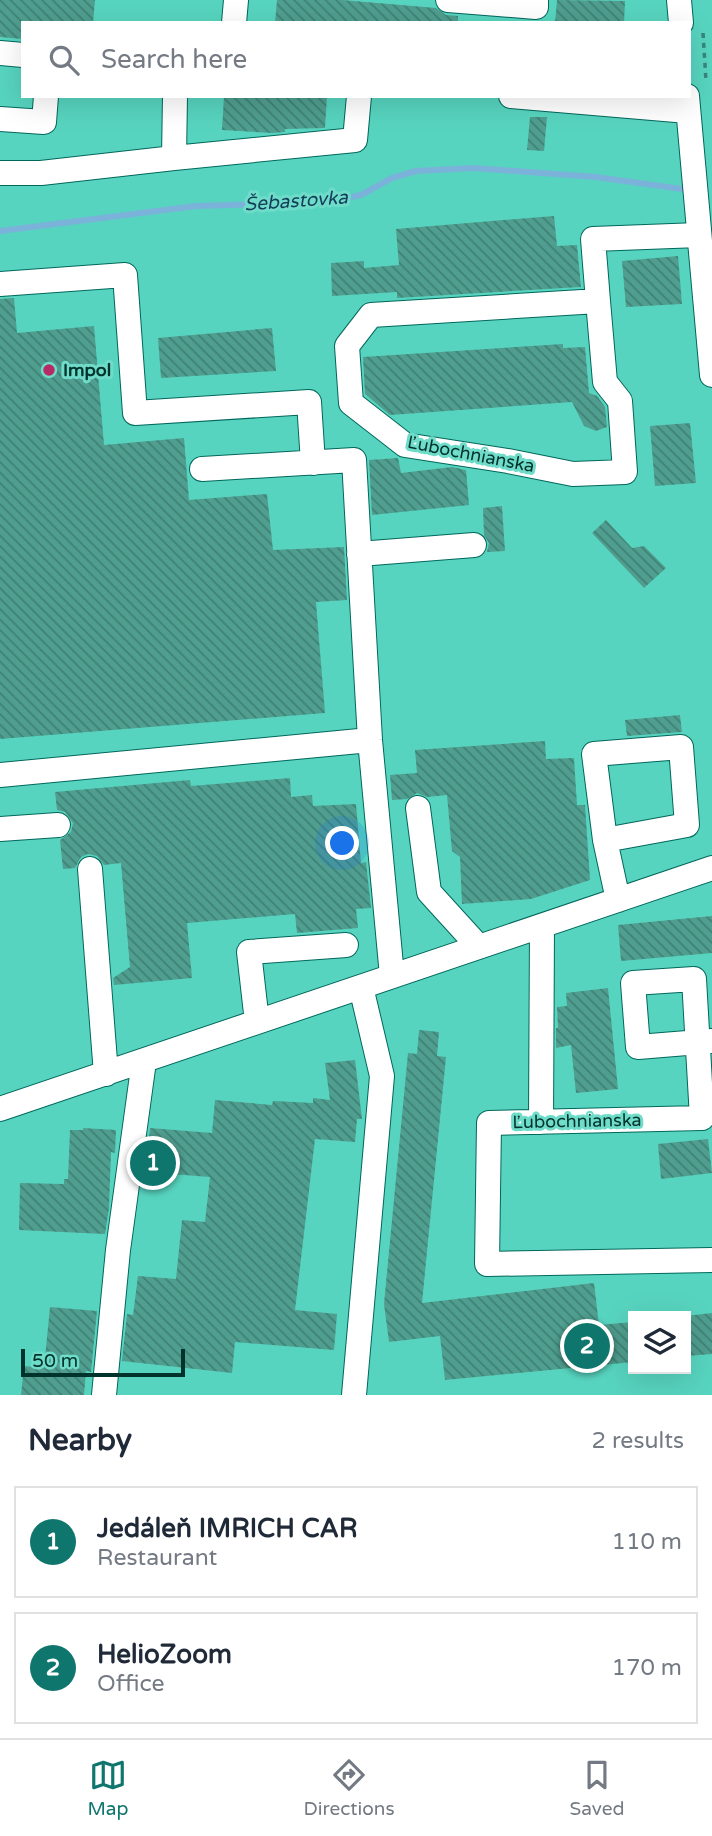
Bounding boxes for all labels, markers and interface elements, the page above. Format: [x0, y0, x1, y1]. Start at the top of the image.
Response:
search box [21, 21, 691, 98]
icon: search [45, 41, 83, 79]
text: Search here [101, 44, 247, 75]
water label: Šebastovka [244, 186, 350, 216]
place label: Impol [63, 359, 111, 381]
marker: Impol [41, 362, 57, 378]
street label: Ľubochnianska [406, 431, 536, 477]
your location [325, 826, 359, 860]
street label: Ľubochnianska [512, 1109, 642, 1133]
pin: 1 [130, 1137, 176, 1189]
map controls [628, 1311, 691, 1374]
button: layers [628, 1311, 691, 1374]
pin: 2 [564, 1320, 610, 1372]
scale bar [21, 1346, 186, 1378]
text: 50 m [32, 1350, 78, 1372]
text: Nearby [28, 1422, 132, 1459]
text: 2 results [591, 1427, 684, 1455]
text: Jedáleň IMRICH CAR [97, 1513, 358, 1544]
text: 1 [46, 1528, 60, 1556]
text: 110 m [612, 1528, 682, 1556]
text: Restaurant [97, 1544, 217, 1572]
text: HelioZoom [97, 1639, 232, 1670]
text: 2 [46, 1654, 60, 1682]
text: 170 m [612, 1654, 682, 1682]
text: Office [97, 1670, 165, 1698]
tab: Map [88, 1756, 129, 1820]
tab: Directions [304, 1756, 395, 1820]
tab: Saved [570, 1756, 624, 1820]

